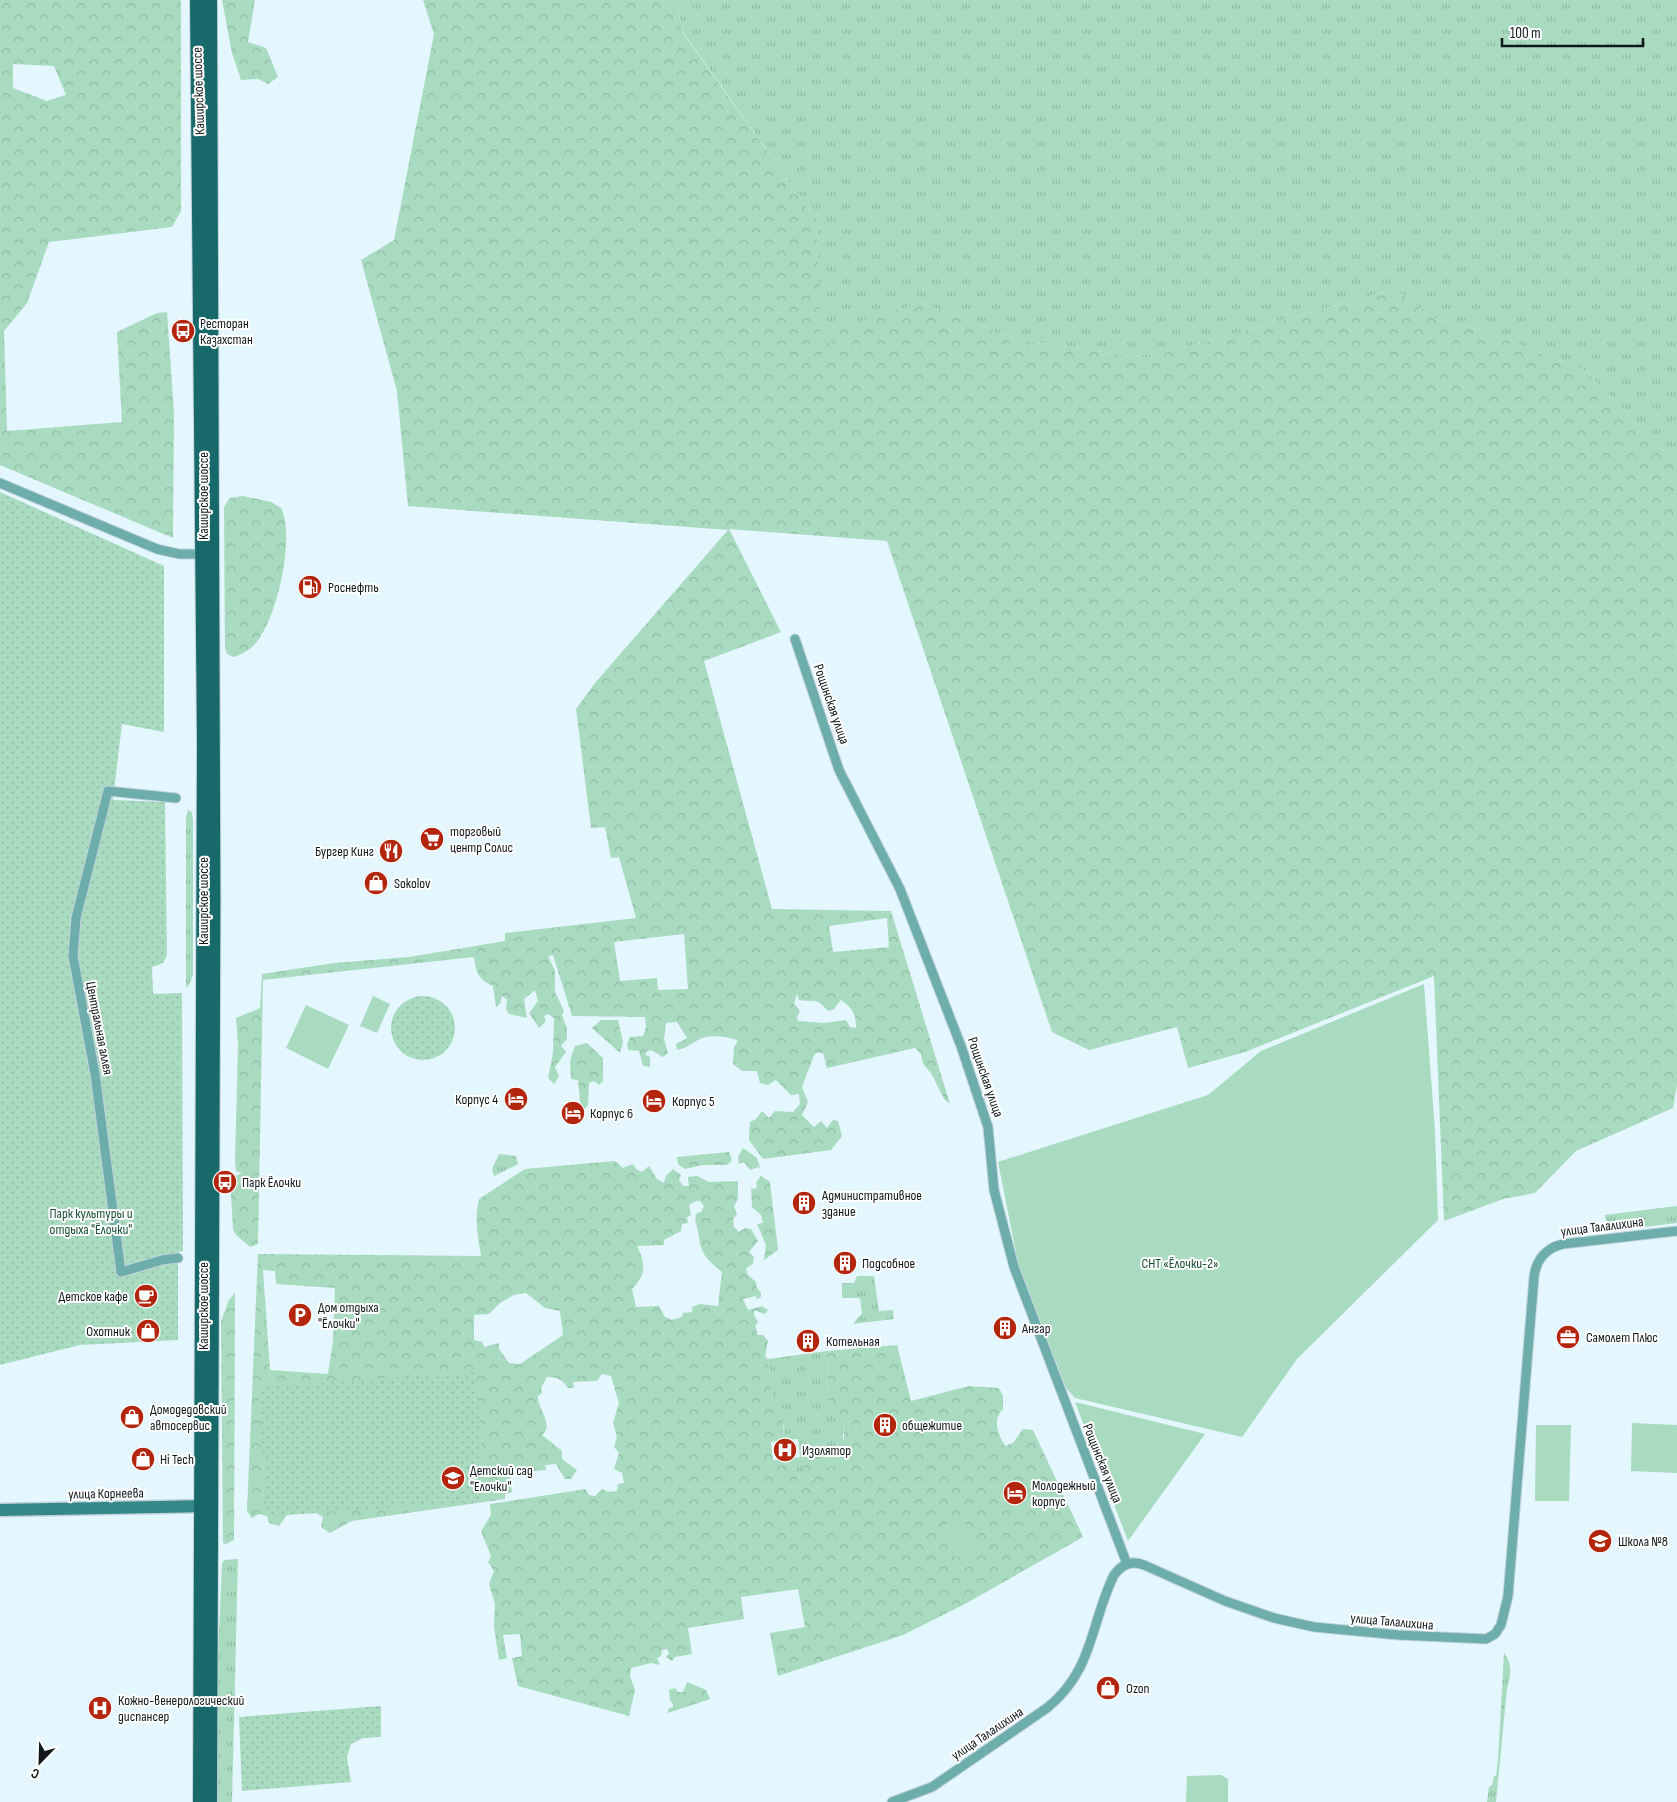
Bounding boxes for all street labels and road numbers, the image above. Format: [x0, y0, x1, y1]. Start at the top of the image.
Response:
street label: Каширское шоссе [188, 47, 209, 135]
street label: Каширское шоссе [195, 452, 212, 540]
street label: Рощинская улица [810, 662, 853, 746]
street label: Каширское шоссе [195, 857, 212, 945]
street label: Центральная аллея [82, 980, 117, 1076]
street label: Рощинская улица [964, 1035, 1007, 1119]
street label: улица Талалихина [1560, 1213, 1644, 1240]
street label: Каширское шоссе [195, 1262, 212, 1350]
street label: Рощинская улица [1079, 1421, 1126, 1505]
street label: улица Корнеева [68, 1484, 144, 1503]
street label: улица Талалихина [1350, 1609, 1434, 1634]
street label: улица Талалихина [948, 1703, 1027, 1764]

